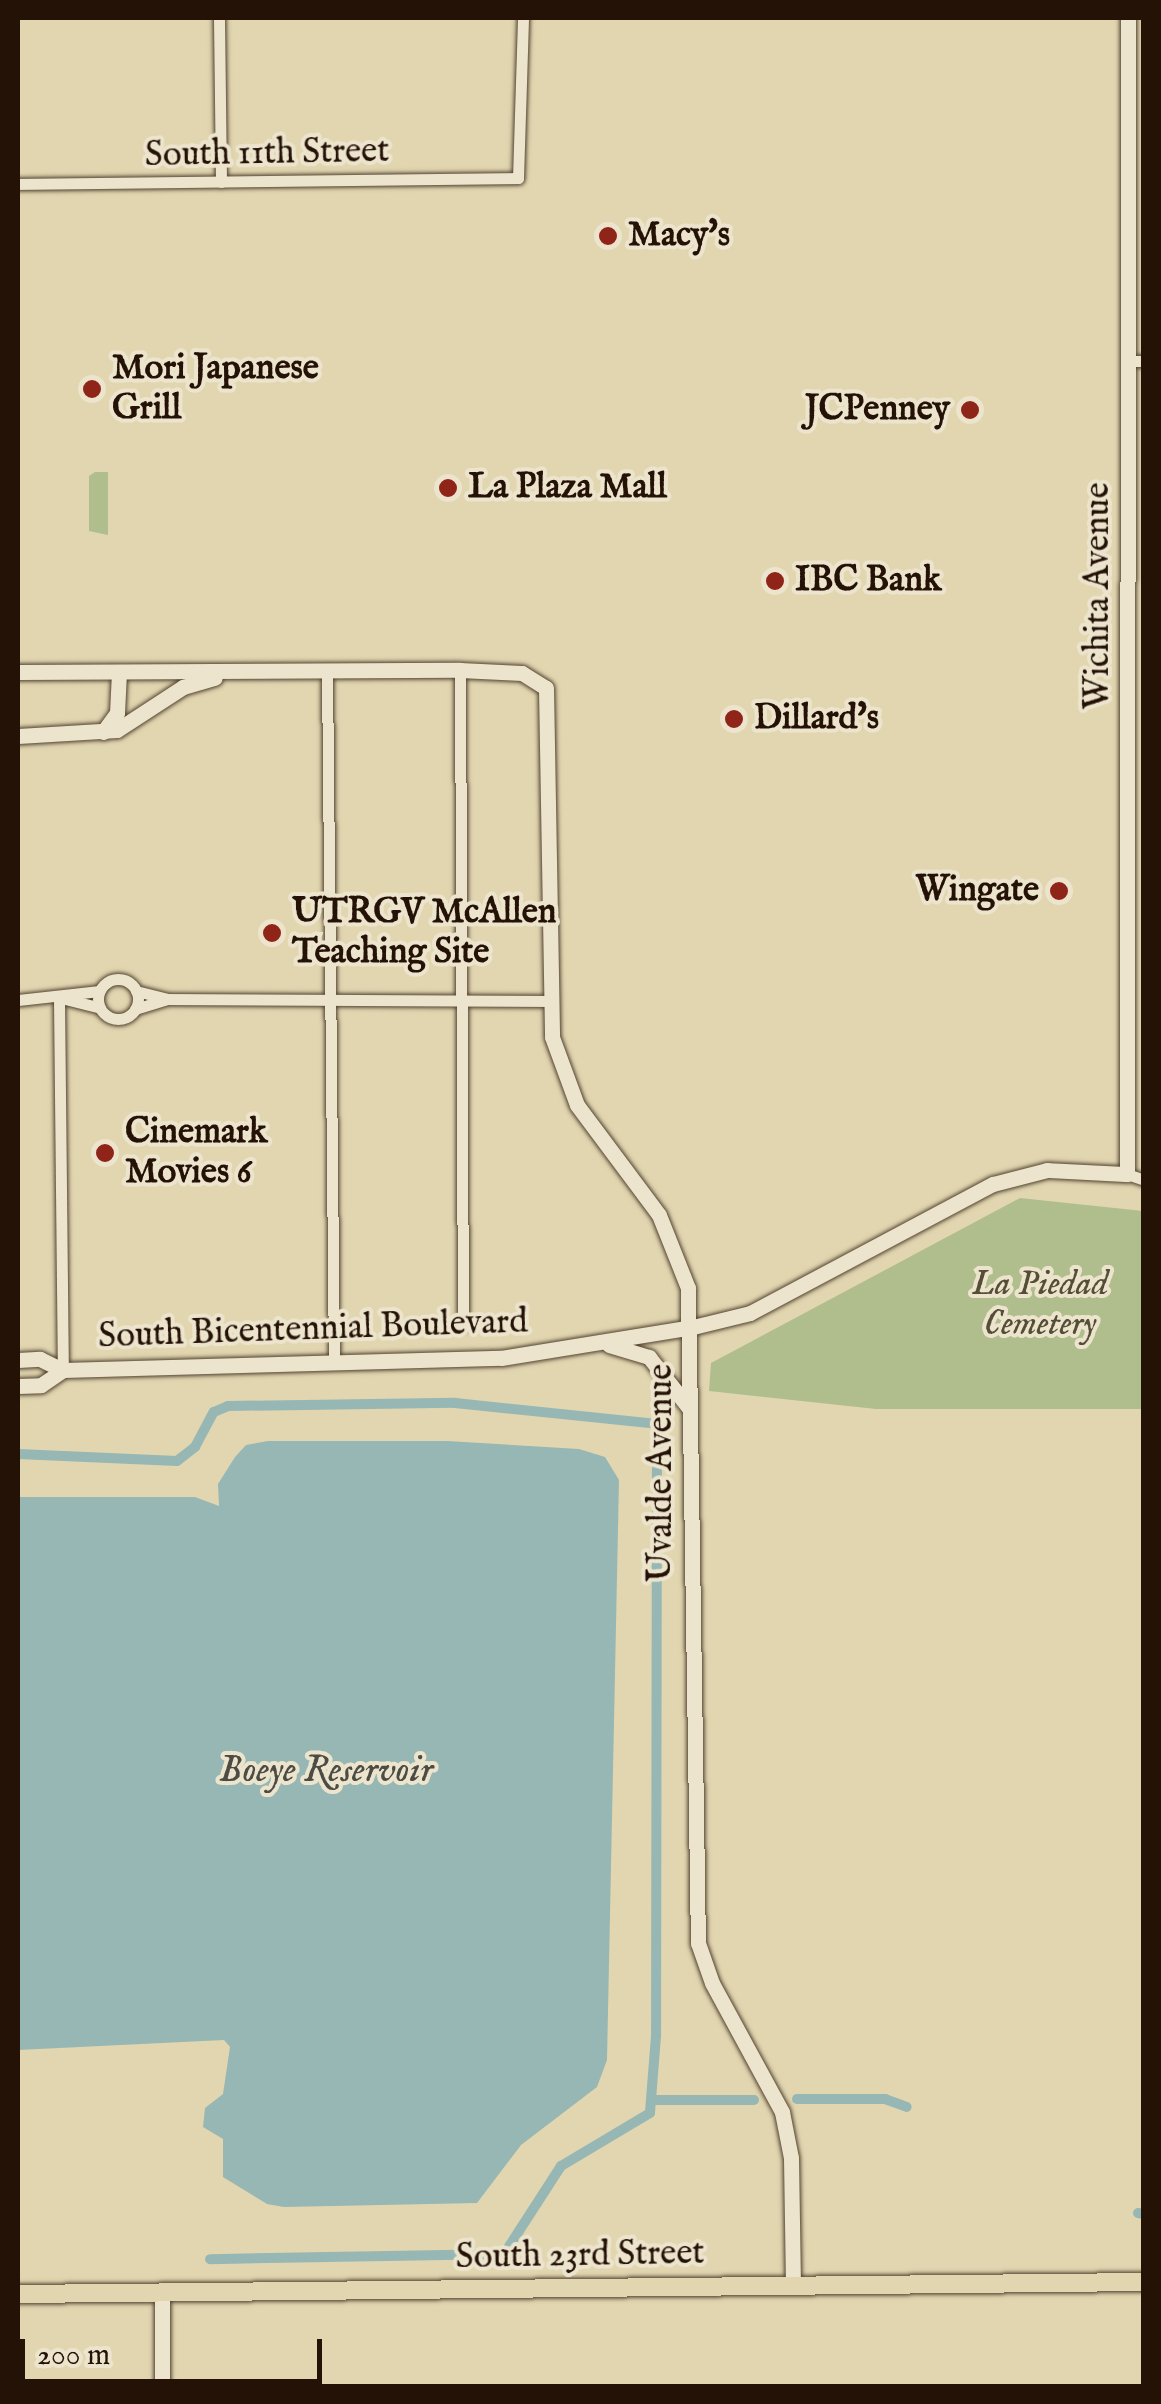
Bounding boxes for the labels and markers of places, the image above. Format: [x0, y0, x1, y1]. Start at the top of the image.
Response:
place label: Macy's [628, 215, 730, 257]
marker: Macy's [597, 225, 619, 247]
place label: Mori Japanese Grill [112, 348, 319, 430]
marker: Mori Japanese Grill [81, 378, 103, 400]
place label: JCPenney [805, 389, 950, 431]
marker: JCPenney [959, 399, 981, 421]
place label: La Plaza Mall [468, 467, 667, 509]
marker: La Plaza Mall [437, 477, 459, 499]
place label: IBC Bank [795, 560, 942, 602]
marker: IBC Bank [764, 570, 786, 592]
place label: Dillard's [754, 698, 879, 740]
marker: Dillard's [723, 708, 745, 730]
place label: Wingate [915, 870, 1039, 912]
marker: Wingate [1048, 880, 1070, 902]
place label: UTRGV McAllen Teaching Site [292, 892, 556, 974]
marker: UTRGV McAllen Teaching Site [261, 922, 283, 944]
place label: Cinemark Movies 6 [125, 1112, 268, 1194]
marker: Cinemark Movies 6 [94, 1142, 116, 1164]

